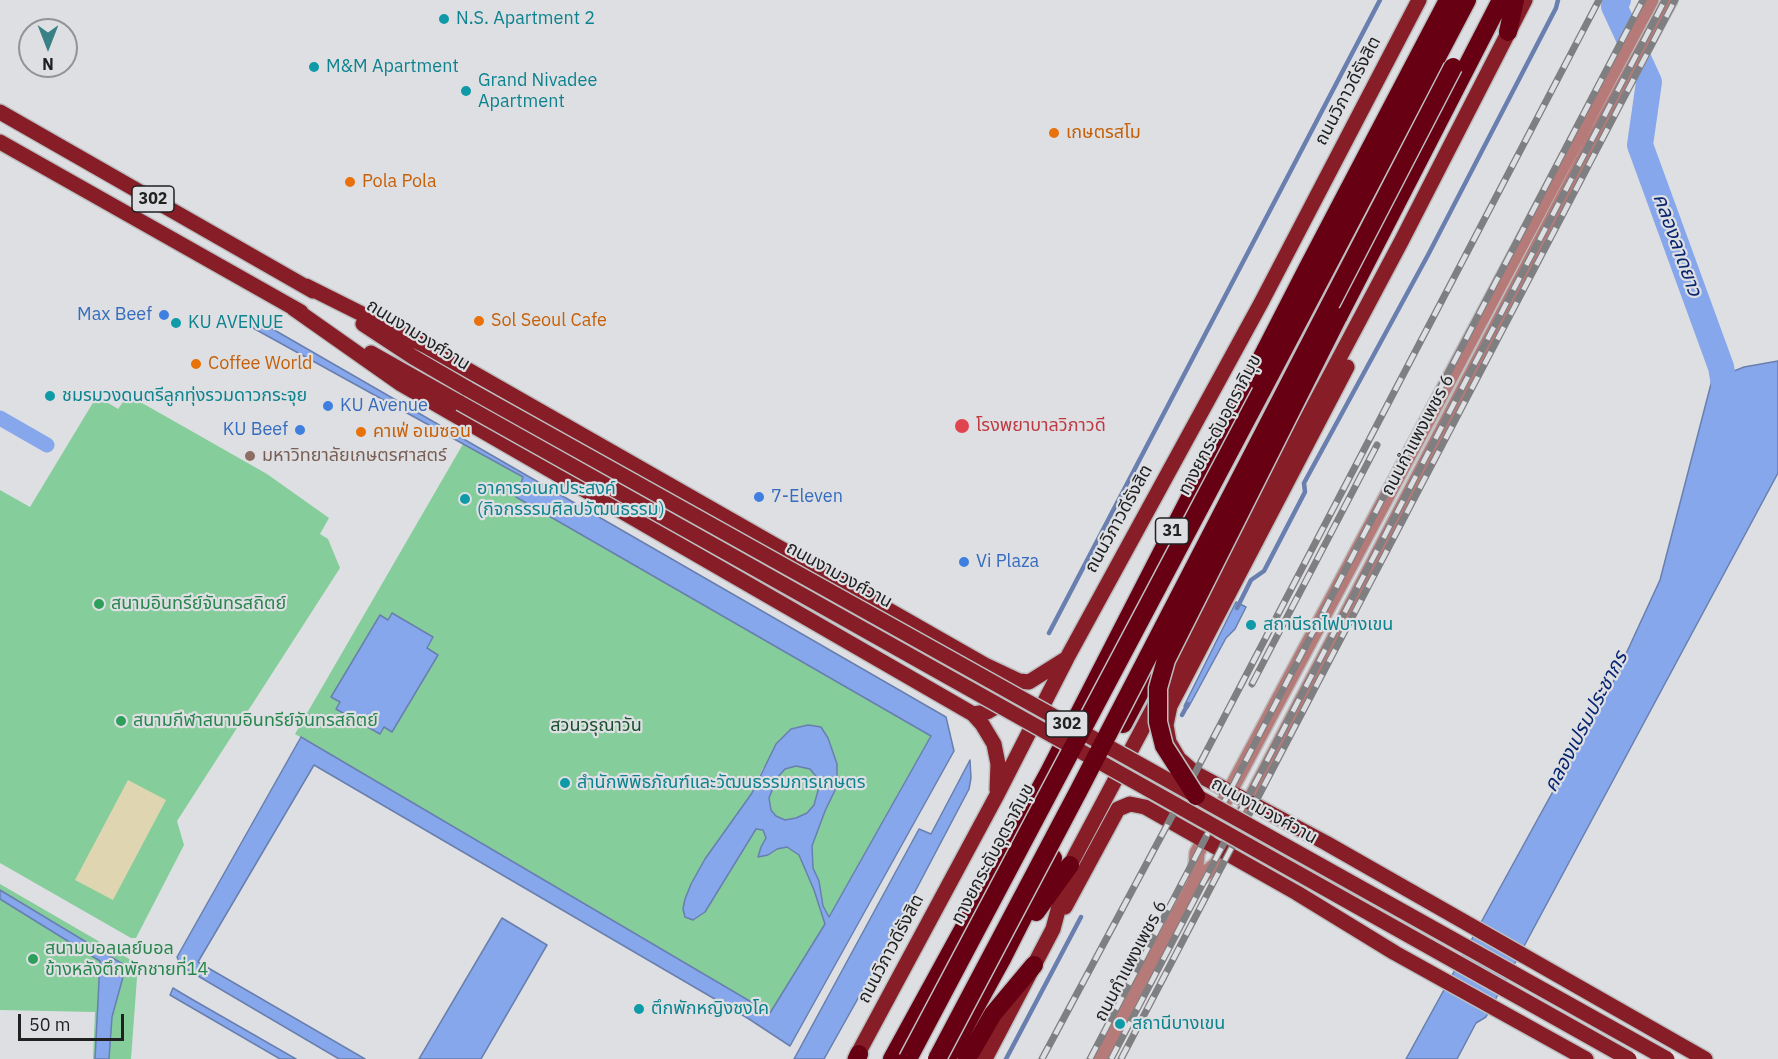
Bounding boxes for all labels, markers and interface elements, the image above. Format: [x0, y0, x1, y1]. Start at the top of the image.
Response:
place label: N.S. Apartment 2 [456, 8, 595, 30]
marker: N.S. Apartment 2 [437, 12, 451, 26]
north arrow [18, 18, 78, 78]
street label: ถนนวิภาวดีรังสิต [1310, 33, 1386, 149]
text: N [42, 54, 54, 74]
place label: M&M Apartment [326, 56, 459, 78]
marker: M&M Apartment [307, 60, 321, 74]
place label: Grand Nivadee Apartment [478, 70, 597, 112]
marker: Grand Nivadee Apartment [459, 84, 473, 98]
place label: เกษตรสโม [1066, 122, 1141, 144]
marker: เกษตรสโม [1047, 126, 1061, 140]
place label: Pola Pola [362, 171, 437, 193]
marker: Pola Pola [343, 175, 357, 189]
road number: 302 [132, 186, 174, 212]
water label: คลองลาดยาว [1647, 190, 1707, 300]
street label: ถนนงามวงศ์วาน [362, 295, 474, 375]
place label: Max Beef [77, 304, 152, 326]
marker: Max Beef [157, 308, 171, 322]
place label: Sol Seoul Cafe [491, 310, 607, 332]
place label: KU AVENUE [188, 312, 284, 334]
marker: Sol Seoul Cafe [472, 314, 486, 328]
marker: KU AVENUE [169, 316, 183, 330]
street label: ทางยกระดับอุตราภิมุข [1174, 351, 1266, 499]
place label: Coffee World [208, 353, 313, 375]
marker: Coffee World [189, 357, 203, 371]
street label: ถนนกำแพงเพชร 6 [1377, 371, 1459, 499]
place label: ชมรมวงดนตรีลูกทุ่งรวมดาวกระจุย [62, 385, 307, 407]
marker: ชมรมวงดนตรีลูกทุ่งรวมดาวกระจุย [43, 389, 57, 403]
place label: KU Avenue [340, 395, 428, 417]
marker: KU Avenue [321, 399, 335, 413]
place label: โรงพยาบาลวิภาวดี [976, 415, 1106, 437]
marker: โรงพยาบาลวิภาวดี [953, 417, 971, 435]
place label: KU Beef [223, 419, 288, 441]
place label: คาเฟ่ อเมซอน [373, 421, 471, 443]
marker: KU Beef [293, 423, 307, 437]
marker: คาเฟ่ อเมซอน [354, 425, 368, 439]
place label: มหาวิทยาลัยเกษตรศาสตร์ [262, 445, 447, 467]
marker: มหาวิทยาลัยเกษตรศาสตร์ [243, 449, 257, 463]
street label: ถนนวิภาวดีรังสิต [1080, 461, 1158, 577]
place label: อาคารอเนกประสงค์ (กิจกรรรมศิลปวัฒนธรรม) [477, 478, 665, 520]
place label: 7-Eleven [771, 486, 843, 508]
marker: 7-Eleven [752, 490, 766, 504]
marker: อาคารอเนกประสงค์ (กิจกรรรมศิลปวัฒนธรรม) [458, 492, 472, 506]
road number: 31 [1156, 518, 1188, 544]
street label: ถนนงามวงศ์วาน [782, 537, 896, 613]
place label: Vi Plaza [976, 551, 1039, 573]
marker: Vi Plaza [957, 555, 971, 569]
place label: สนามอินทรีย์จันทรสถิตย์ [111, 593, 286, 615]
marker: สนามอินทรีย์จันทรสถิตย์ [92, 597, 106, 611]
place label: สถานีรถไฟบางเขน [1263, 614, 1393, 636]
marker: สถานีรถไฟบางเขน [1244, 618, 1258, 632]
water label: คลองเปรมประชากร [1539, 648, 1633, 796]
place label: สนามกีฬาสนามอินทรีย์จันทรสถิตย์ [133, 710, 378, 732]
road number: 302 [1046, 711, 1088, 737]
marker: สนามกีฬาสนามอินทรีย์จันทรสถิตย์ [114, 714, 128, 728]
park label: สวนวรุณาวัน [550, 715, 642, 737]
place label: สำนักพิพิธภัณฑ์และวัฒนธรรมการเกษตร [577, 772, 865, 794]
street label: ถนนงามวงศ์วาน [1207, 773, 1321, 849]
marker: สำนักพิพิธภัณฑ์และวัฒนธรรมการเกษตร [558, 776, 572, 790]
street label: ทางยกระดับอุตราภิมุข [947, 780, 1039, 928]
street label: ถนนวิภาวดีรังสิต [853, 891, 929, 1007]
street label: ถนนกำแพงเพชร 6 [1090, 897, 1172, 1025]
place label: สนามบอลเลย์บอล ข้างหลังตึกพักชายที่14 [45, 938, 208, 980]
marker: สนามบอลเลย์บอล ข้างหลังตึกพักชายที่14 [26, 952, 40, 966]
place label: ตึกพักหญิงชงโค [651, 998, 769, 1020]
scale bar [21, 1002, 128, 1040]
marker: ตึกพักหญิงชงโค [632, 1002, 646, 1016]
text: 50 m [29, 1013, 71, 1036]
place label: สถานีบางเขน [1132, 1013, 1225, 1035]
marker: สถานีบางเขน [1113, 1017, 1127, 1031]

